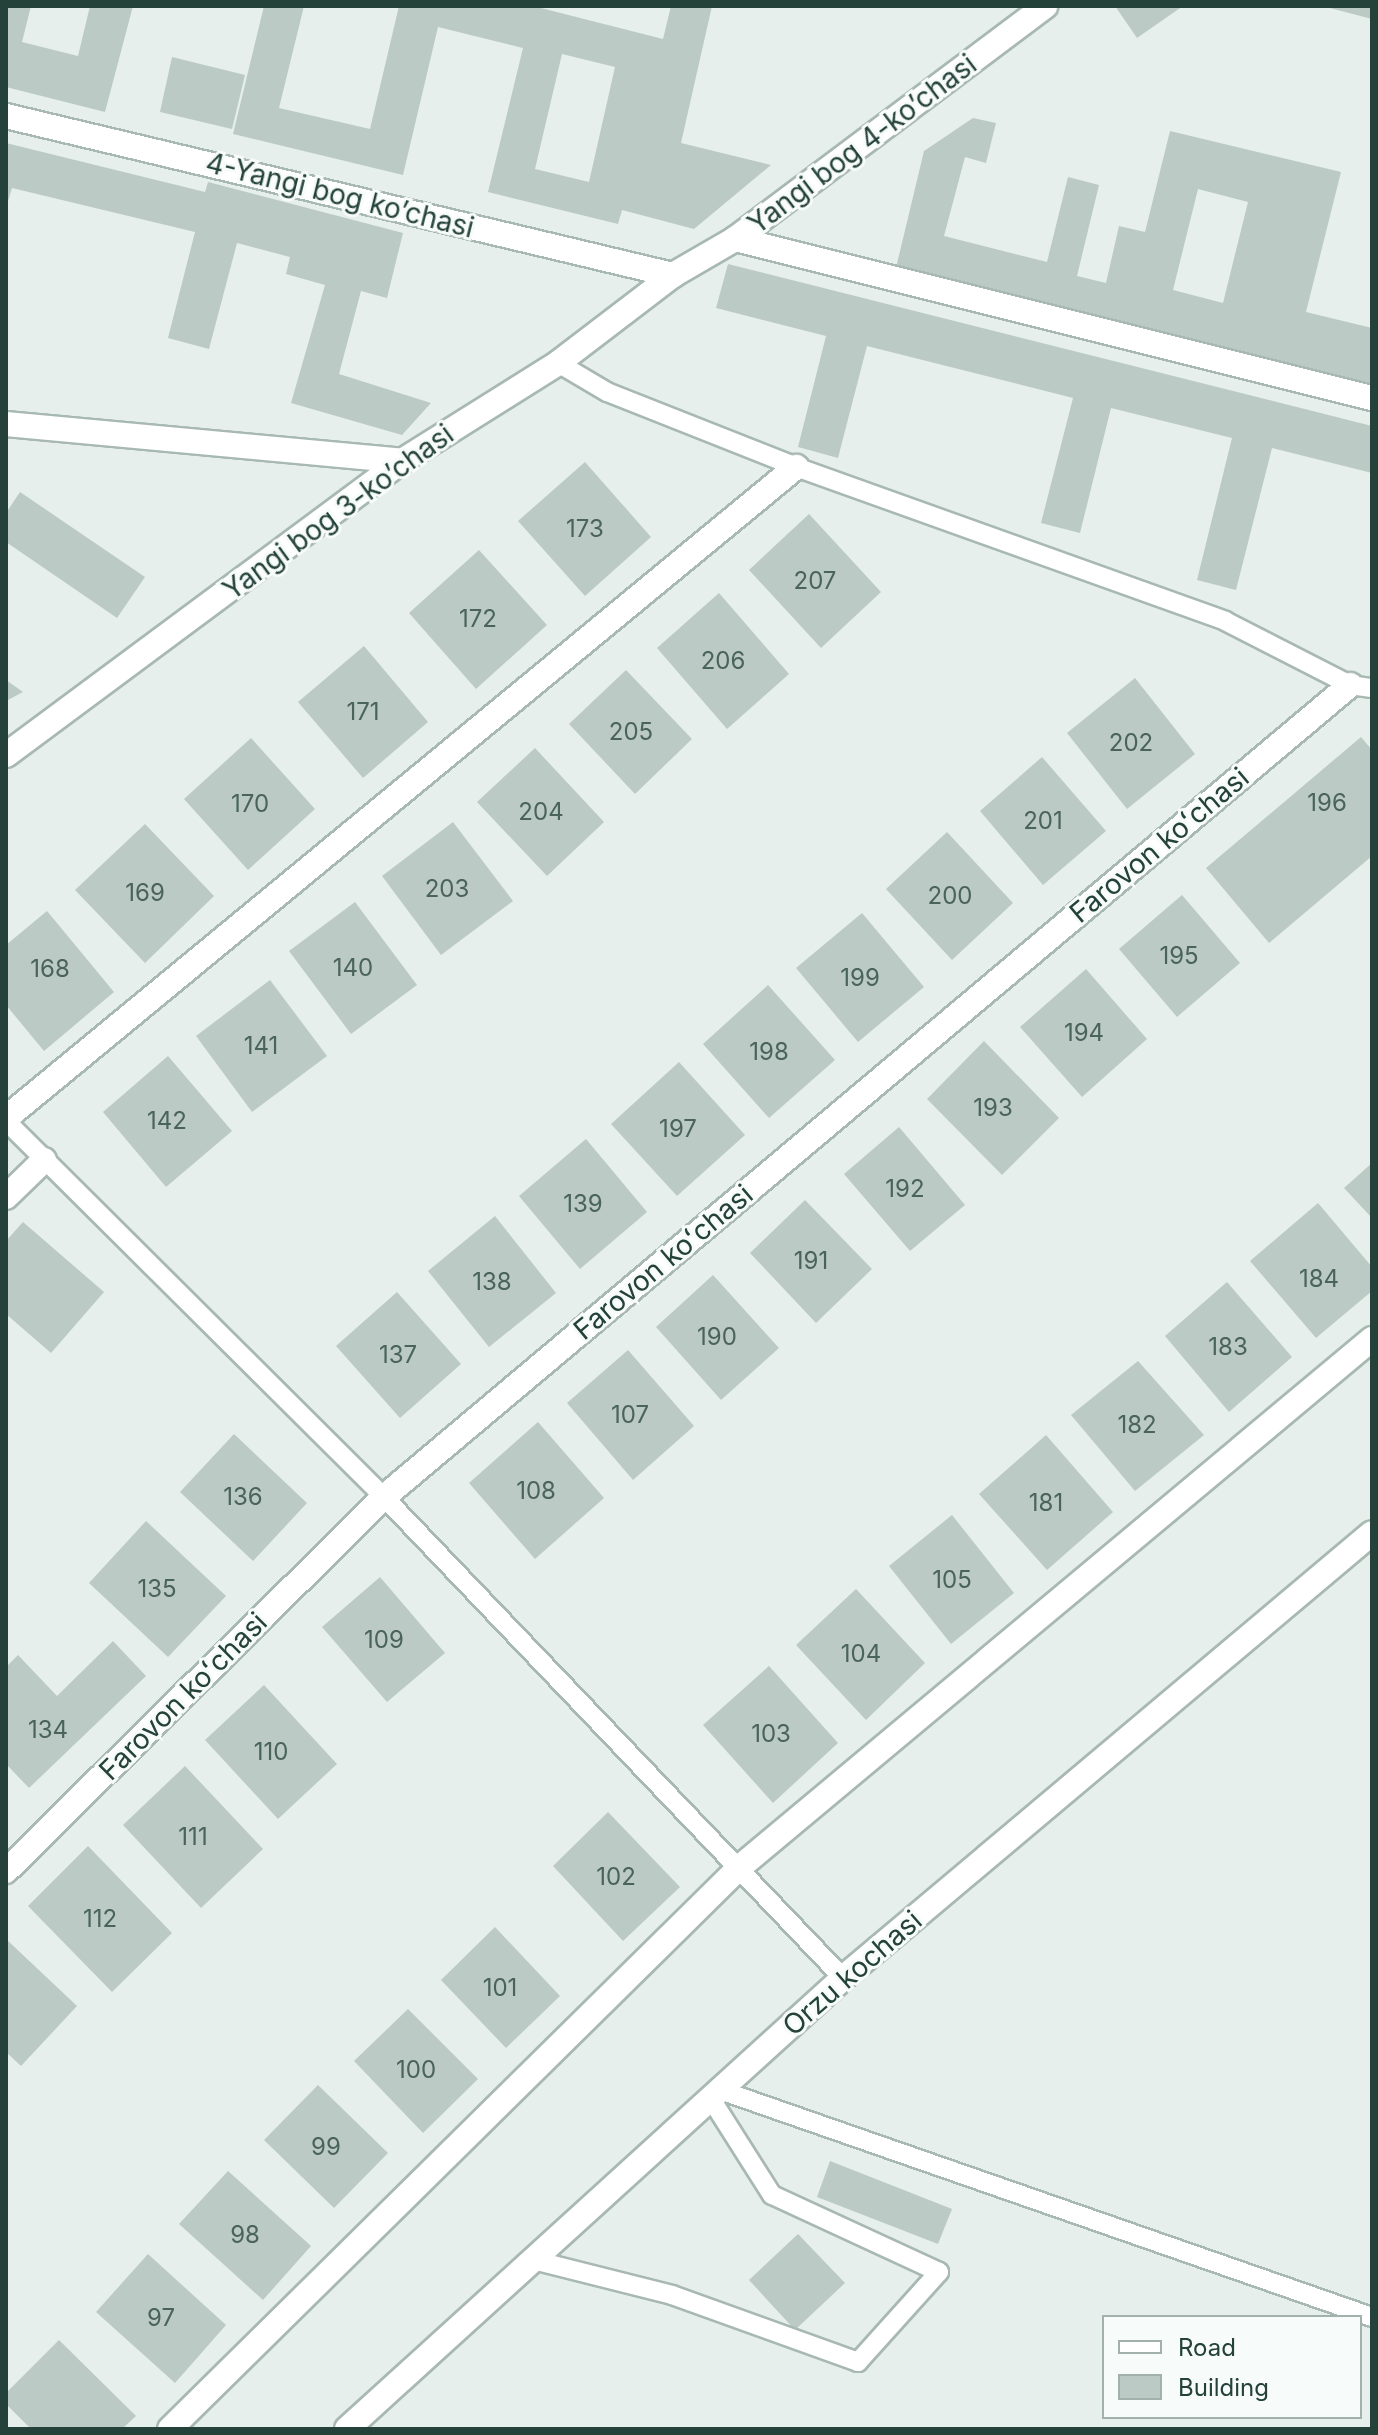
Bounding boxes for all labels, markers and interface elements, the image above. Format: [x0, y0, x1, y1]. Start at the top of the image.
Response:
street label: Yangi bog 4-koʼchasi [741, 47, 983, 241]
street label: 4-Yangi bog koʼchasi [202, 145, 478, 245]
street label: Yangi bog 3-koʼchasi [216, 417, 460, 607]
house number: 173 [566, 515, 604, 543]
house number: 207 [794, 567, 836, 595]
house number: 172 [459, 605, 497, 633]
house number: 206 [701, 647, 745, 675]
house number: 171 [346, 698, 380, 726]
house number: 205 [609, 718, 653, 746]
house number: 202 [1109, 729, 1153, 757]
street label: Farovon koʻchasi [1063, 760, 1255, 930]
house number: 196 [1307, 789, 1347, 817]
house number: 170 [231, 790, 269, 818]
house number: 204 [518, 798, 564, 826]
house number: 201 [1023, 807, 1063, 835]
house number: 203 [425, 875, 469, 903]
house number: 169 [125, 879, 165, 907]
house number: 200 [928, 882, 972, 910]
house number: 195 [1159, 942, 1199, 970]
house number: 140 [333, 954, 373, 982]
house number: 168 [30, 955, 70, 983]
house number: 199 [840, 964, 880, 992]
house number: 194 [1064, 1019, 1104, 1047]
house number: 141 [244, 1032, 278, 1060]
house number: 198 [749, 1038, 789, 1066]
house number: 193 [973, 1094, 1013, 1122]
house number: 142 [147, 1107, 187, 1135]
house number: 197 [659, 1115, 697, 1143]
house number: 192 [885, 1175, 925, 1203]
street label: Farovon koʻchasi [567, 1177, 759, 1347]
house number: 139 [563, 1190, 603, 1218]
house number: 191 [794, 1247, 828, 1275]
house number: 184 [1299, 1265, 1339, 1293]
house number: 138 [472, 1268, 512, 1296]
house number: 190 [697, 1323, 737, 1351]
house number: 183 [1208, 1333, 1248, 1361]
house number: 137 [379, 1341, 417, 1369]
house number: 107 [611, 1401, 649, 1429]
house number: 182 [1117, 1411, 1157, 1439]
house number: 108 [516, 1477, 556, 1505]
house number: 136 [223, 1483, 263, 1511]
house number: 181 [1029, 1489, 1063, 1517]
house number: 105 [932, 1566, 972, 1594]
house number: 135 [137, 1575, 177, 1603]
street label: Farovon koʻchasi [92, 1605, 274, 1787]
house number: 109 [364, 1626, 404, 1654]
house number: 104 [841, 1640, 881, 1668]
house number: 134 [28, 1716, 68, 1744]
house number: 103 [751, 1720, 791, 1748]
house number: 110 [254, 1738, 288, 1766]
house number: 111 [178, 1823, 208, 1851]
house number: 102 [596, 1863, 636, 1891]
street label: Orzu kochasi [776, 1904, 928, 2042]
house number: 112 [83, 1905, 117, 1933]
house number: 101 [483, 1974, 517, 2002]
house number: 100 [396, 2056, 436, 2084]
house number: 99 [311, 2133, 341, 2161]
house number: 98 [230, 2221, 260, 2249]
house number: 97 [147, 2304, 175, 2332]
legend [1102, 2315, 1362, 2419]
text: Road [1178, 2333, 1236, 2362]
text: Building [1178, 2373, 1269, 2402]

